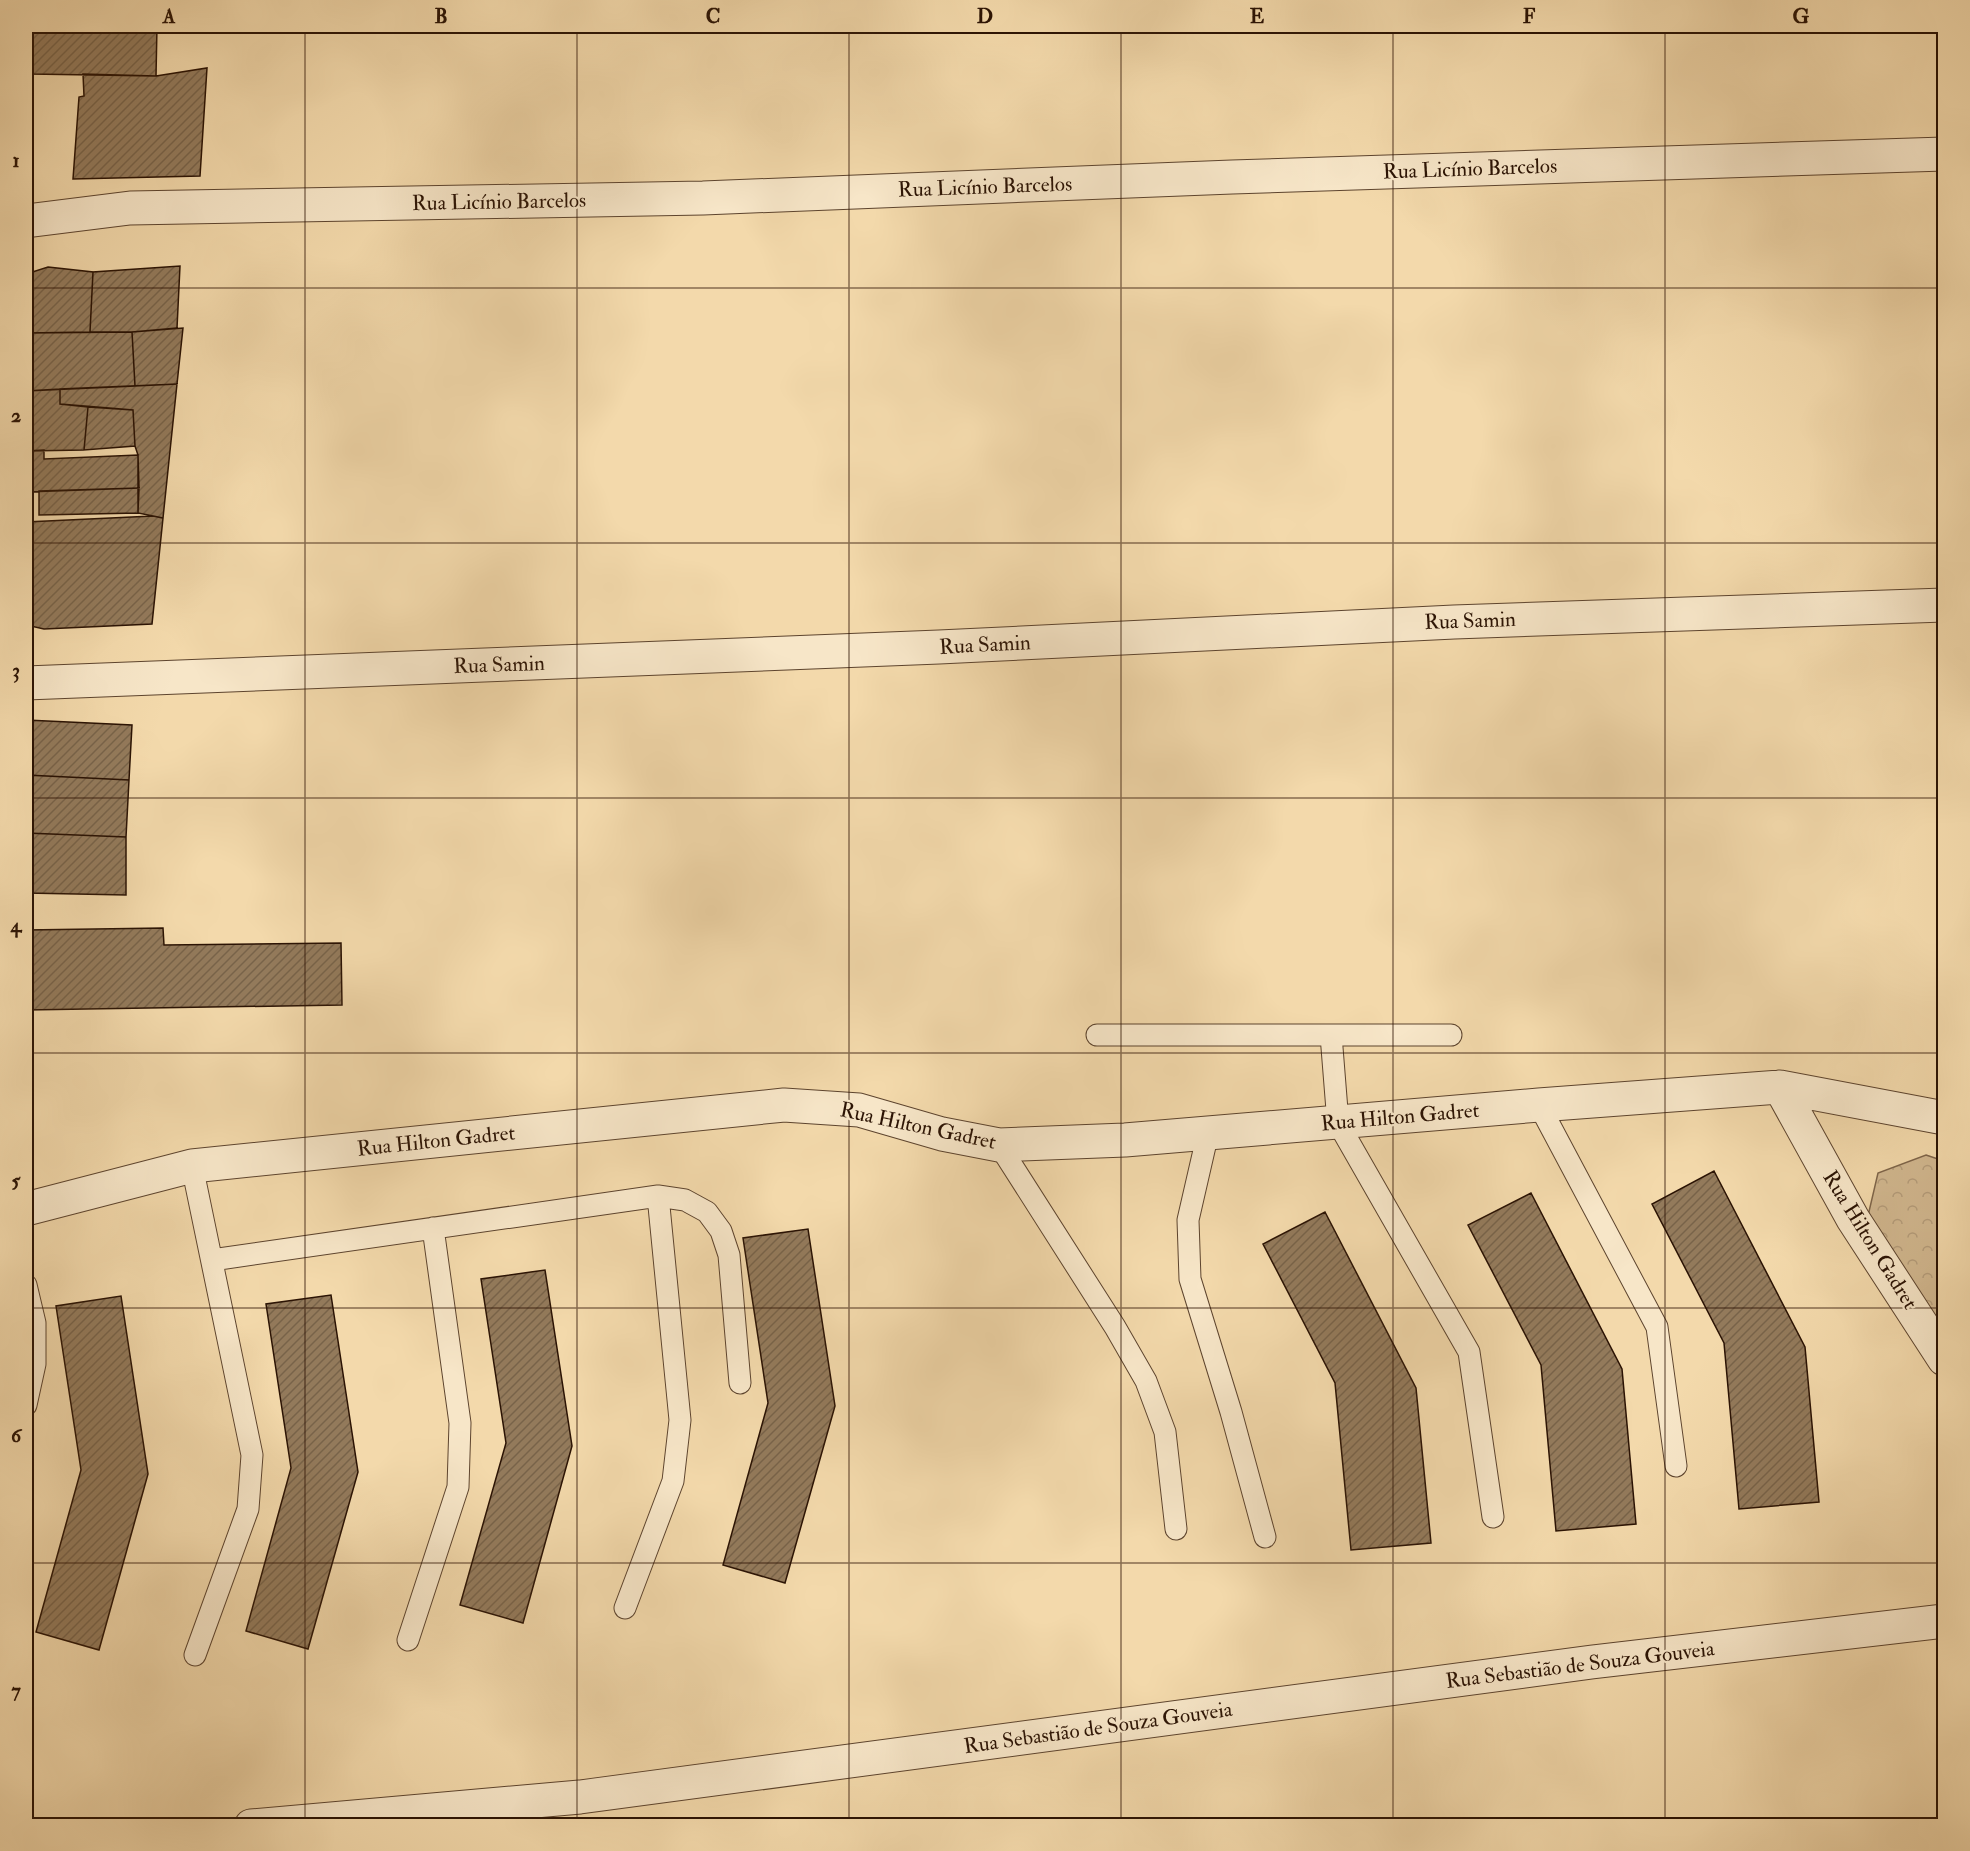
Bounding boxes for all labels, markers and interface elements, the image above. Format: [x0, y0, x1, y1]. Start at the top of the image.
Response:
text: A [162, 4, 176, 29]
text: B [434, 4, 448, 29]
text: C [706, 4, 720, 29]
text: D [977, 4, 993, 29]
text: E [1250, 4, 1265, 29]
text: F [1523, 4, 1536, 29]
text: G [1793, 4, 1810, 29]
text: 1 [12, 148, 20, 173]
street label: Rua Licínio Barcelos [1382, 152, 1558, 186]
street label: Rua Licínio Barcelos [897, 170, 1073, 204]
street label: Rua Licínio Barcelos [412, 187, 586, 217]
text: 2 [11, 403, 21, 428]
street label: Rua Samin [1424, 606, 1516, 636]
street label: Rua Samin [938, 629, 1032, 661]
street label: Rua Samin [453, 650, 545, 680]
text: 3 [12, 658, 20, 683]
text: 4 [10, 913, 23, 938]
street label: Rua Hilton Gadret [838, 1096, 999, 1156]
street label: Rua Hilton Gadret [1320, 1097, 1480, 1137]
street label: Rua Hilton Gadret [356, 1119, 517, 1163]
street label: Rua Hilton Gadret [1816, 1165, 1924, 1315]
text: 5 [12, 1168, 22, 1193]
text: 6 [11, 1423, 23, 1448]
street label: Rua Sebastião de Souza Gouveia [1444, 1635, 1716, 1695]
text: 7 [11, 1678, 21, 1703]
street label: Rua Sebastião de Souza Gouveia [962, 1696, 1234, 1760]

